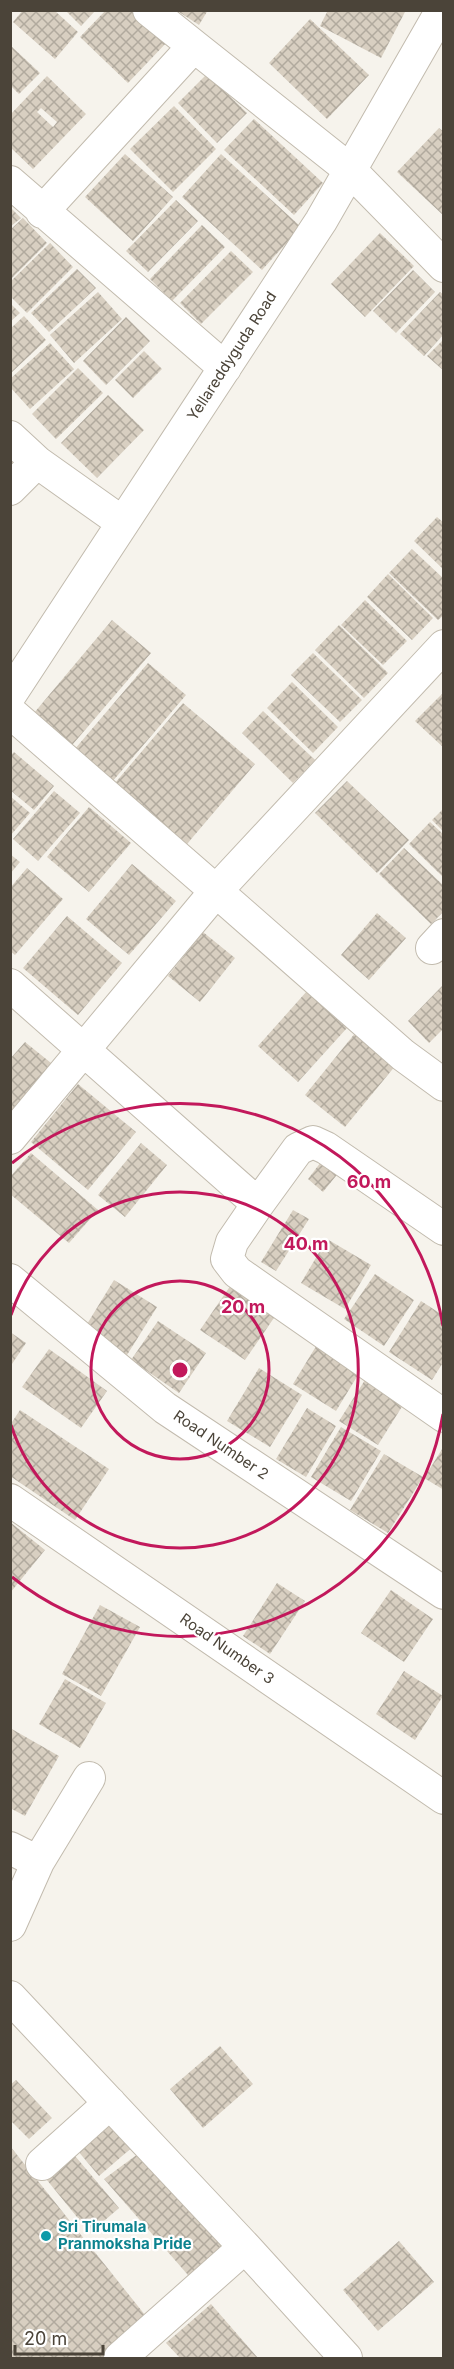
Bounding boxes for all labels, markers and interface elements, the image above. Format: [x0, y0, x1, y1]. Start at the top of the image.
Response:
street label: Yellareddyguda Road [183, 288, 280, 424]
text: 60 m [347, 1171, 391, 1192]
text: 40 m [284, 1233, 329, 1254]
text: 20 m [221, 1296, 265, 1317]
centre of rings [170, 1360, 190, 1380]
street label: Road Number 2 [170, 1406, 272, 1483]
street label: Road Number 3 [176, 1609, 278, 1688]
place label: Sri Tirumala Pranmoksha Pride [58, 2217, 192, 2253]
marker: Sri Tirumala Pranmoksha Pride [39, 2229, 53, 2243]
scale bar [15, 2318, 104, 2356]
text: 20 m [24, 2328, 67, 2349]

